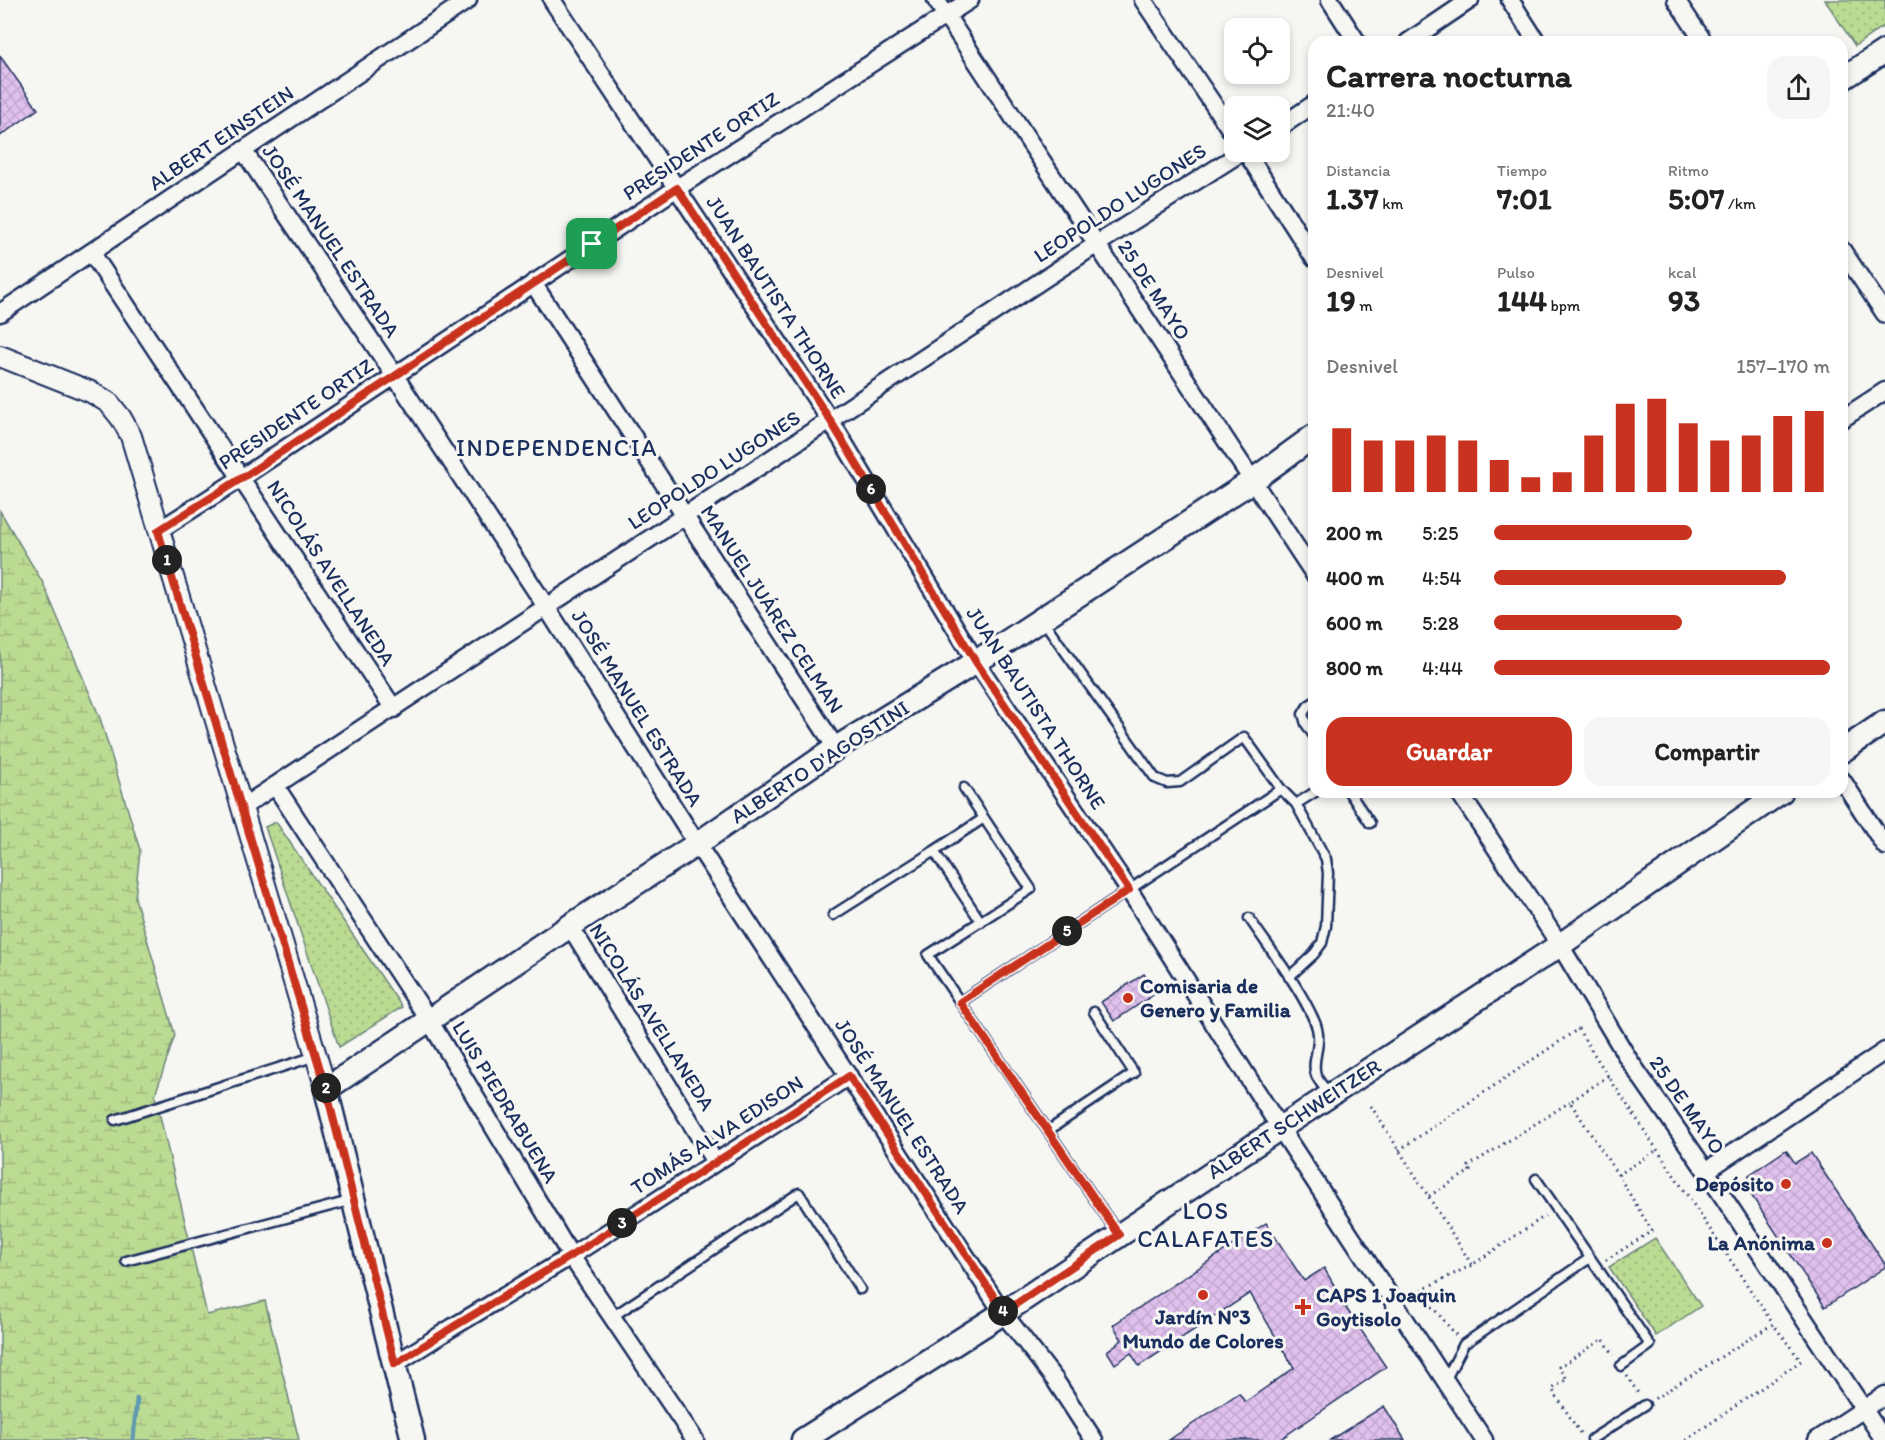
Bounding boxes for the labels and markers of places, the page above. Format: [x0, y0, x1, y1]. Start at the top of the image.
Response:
pin [566, 218, 617, 269]
pin: 6 [856, 474, 886, 504]
pin: 1 [152, 545, 182, 575]
pin: 5 [1052, 916, 1082, 946]
place label: Comisaria de Genero y Familia [1140, 973, 1292, 1023]
marker: Comisaria de Genero y Familia [1121, 991, 1135, 1005]
pin: 2 [311, 1073, 341, 1103]
place label: Depósito [1695, 1171, 1774, 1197]
marker: Depósito [1779, 1177, 1793, 1191]
pin: 3 [607, 1208, 637, 1238]
place label: La Anónima [1708, 1230, 1816, 1255]
marker: La Anónima [1820, 1236, 1834, 1250]
place label: CAPS 1 Joaquin Goytisolo [1316, 1282, 1457, 1332]
marker: Jardín Nº3 Mundo de Colores [1196, 1288, 1210, 1302]
pin: 4 [988, 1296, 1018, 1326]
marker: CAPS 1 Joaquin Goytisolo [1294, 1298, 1312, 1316]
place label: Jardín Nº3 Mundo de Colores [1122, 1304, 1284, 1353]

